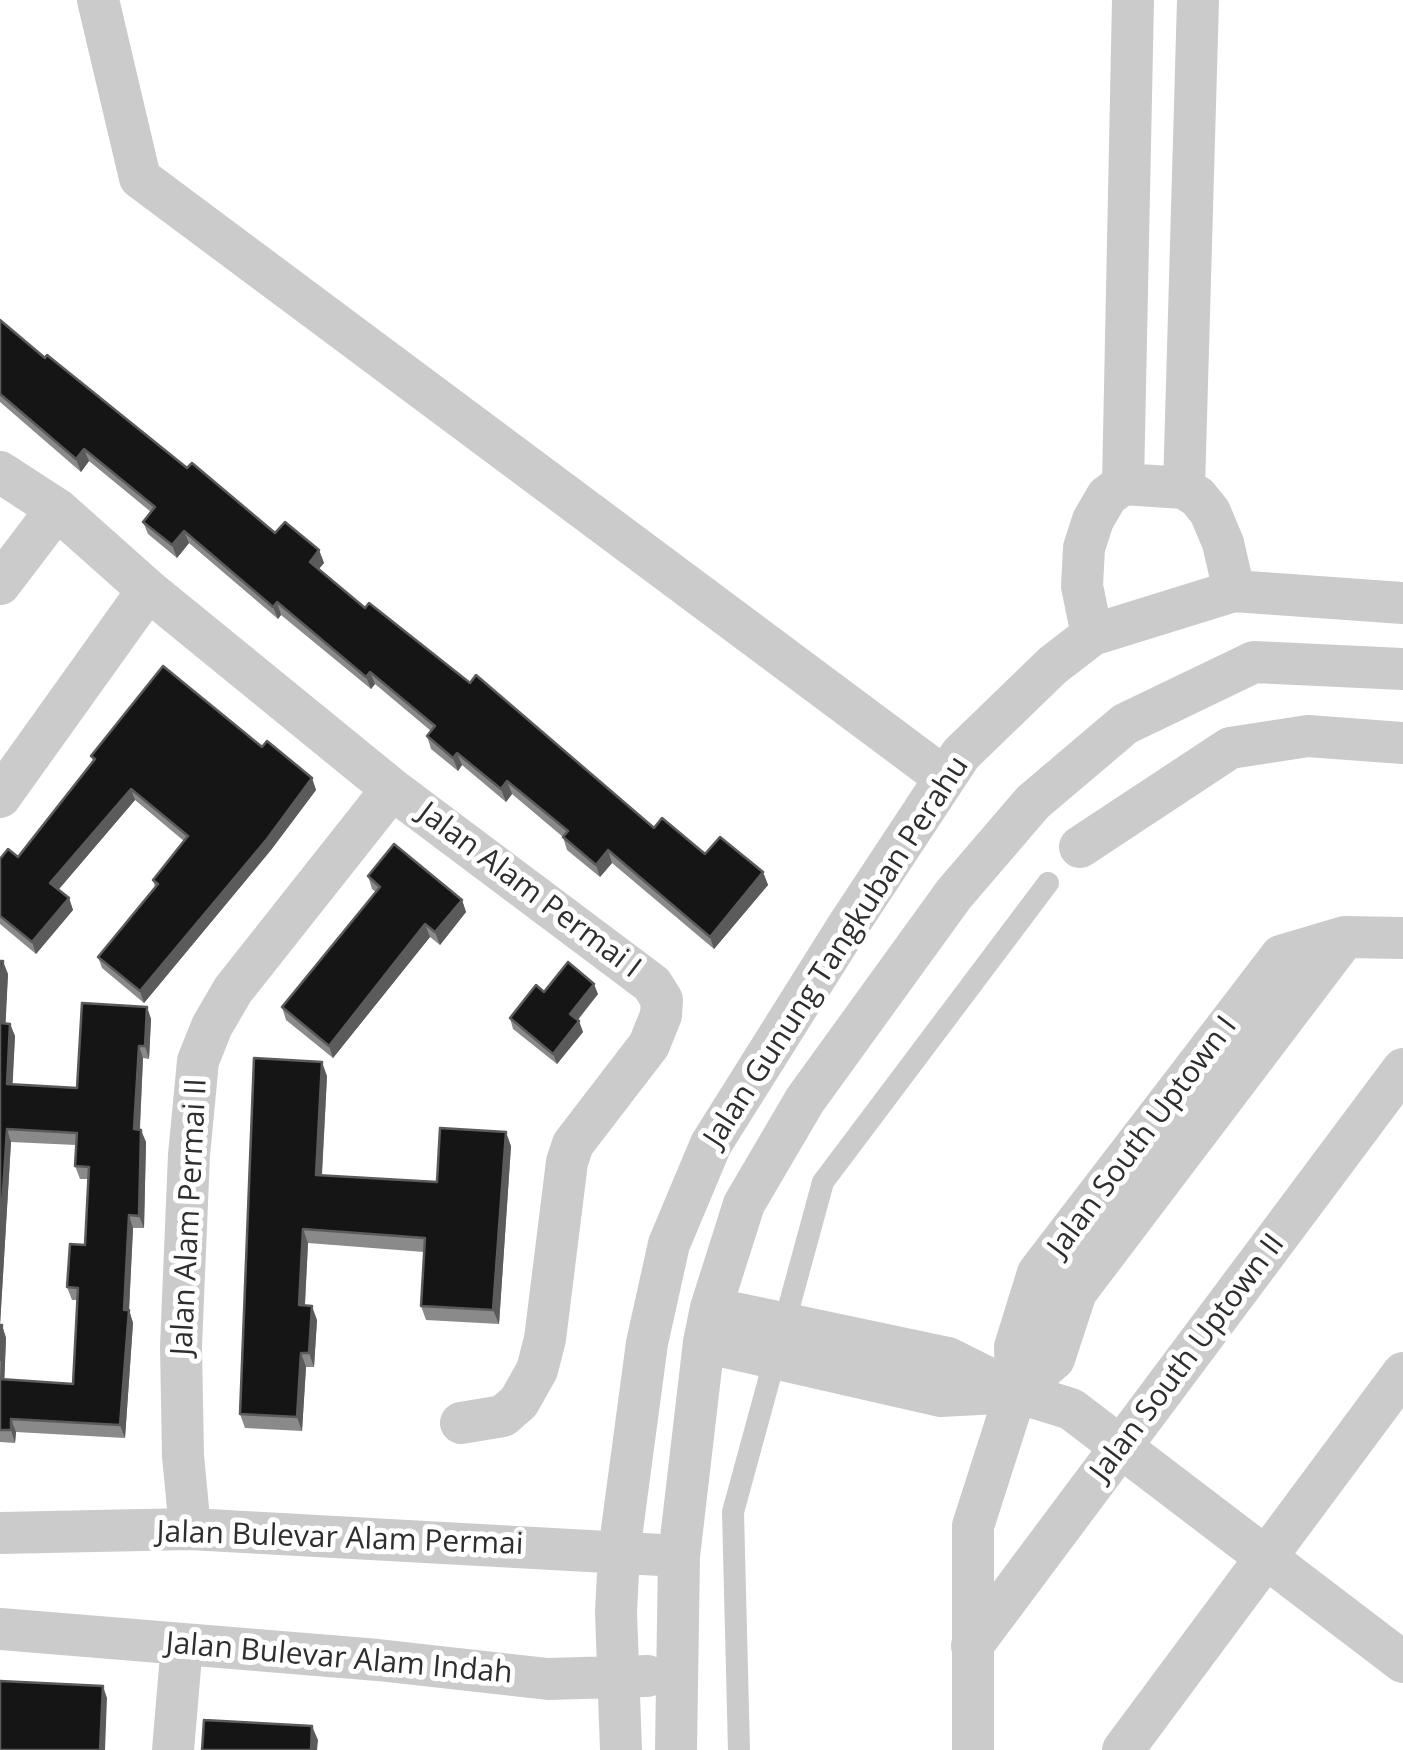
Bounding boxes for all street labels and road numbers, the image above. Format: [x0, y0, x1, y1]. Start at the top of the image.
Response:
street label: Jalan Gunung Tangkuban Perahu [697, 750, 977, 1154]
street label: Jalan Alam Permai I [411, 796, 647, 986]
street label: Jalan South Uptown I [1041, 1010, 1245, 1264]
street label: Jalan Alam Permai II [165, 1077, 215, 1357]
street label: Jalan South Uptown II [1083, 1227, 1293, 1489]
street label: Jalan Bulevar Alam Permai [156, 1515, 524, 1563]
street label: Jalan Bulevar Alam Indah [164, 1626, 514, 1692]

